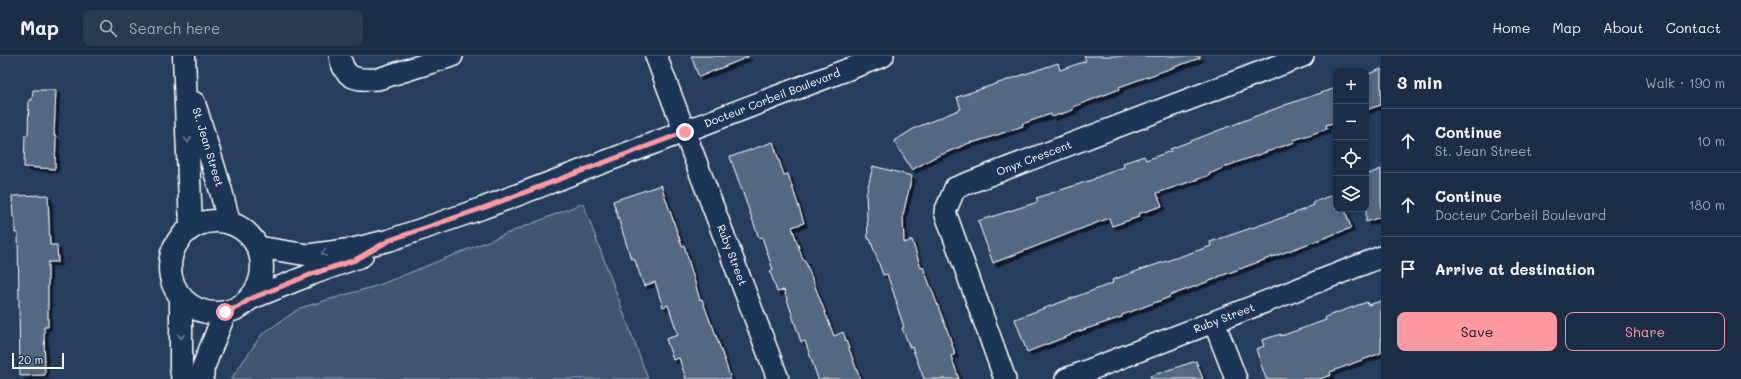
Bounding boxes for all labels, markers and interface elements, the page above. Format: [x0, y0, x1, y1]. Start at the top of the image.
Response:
search box [83, 10, 363, 46]
text: Map [20, 15, 59, 40]
icon: search [97, 17, 119, 39]
text: Search here [129, 18, 220, 38]
text: Home [1492, 18, 1530, 37]
text: Map [1552, 18, 1581, 37]
text: About [1603, 18, 1644, 37]
text: Contact [1666, 18, 1721, 37]
street label: Docteur Corbeil Boulevard [702, 65, 842, 130]
map controls [1333, 68, 1369, 212]
button: + [1333, 68, 1369, 104]
text: 3 min [1397, 71, 1442, 93]
text: Walk · 190 m [1645, 74, 1725, 91]
button: − [1333, 104, 1369, 140]
street label: St. Jean Street [189, 105, 228, 188]
text: Continue [1435, 122, 1502, 142]
route end [676, 123, 694, 141]
icon: ahead [1397, 130, 1419, 152]
text: 10 m [1697, 132, 1725, 149]
street label: Onyx Crescent [994, 136, 1074, 179]
one-way arrow [184, 137, 192, 143]
button: locate [1333, 140, 1369, 176]
text: St. Jean Street [1435, 142, 1532, 159]
button: layers [1333, 176, 1369, 212]
text: Continue [1435, 186, 1502, 206]
icon: ahead [1397, 194, 1419, 216]
text: 180 m [1689, 196, 1725, 213]
text: Docteur Corbeil Boulevard [1435, 206, 1606, 223]
street label: Ruby Street [714, 222, 751, 288]
one-way arrow [321, 248, 327, 257]
icon: arrive [1397, 258, 1419, 280]
text: Arrive at destination [1435, 259, 1595, 279]
street label: Ruby Street [1191, 299, 1257, 336]
route start [216, 303, 234, 321]
button: Save [1397, 312, 1557, 351]
button: Share [1565, 312, 1725, 351]
one-way arrow [177, 333, 185, 339]
scale bar [12, 351, 64, 370]
text: 20 m [18, 352, 43, 367]

